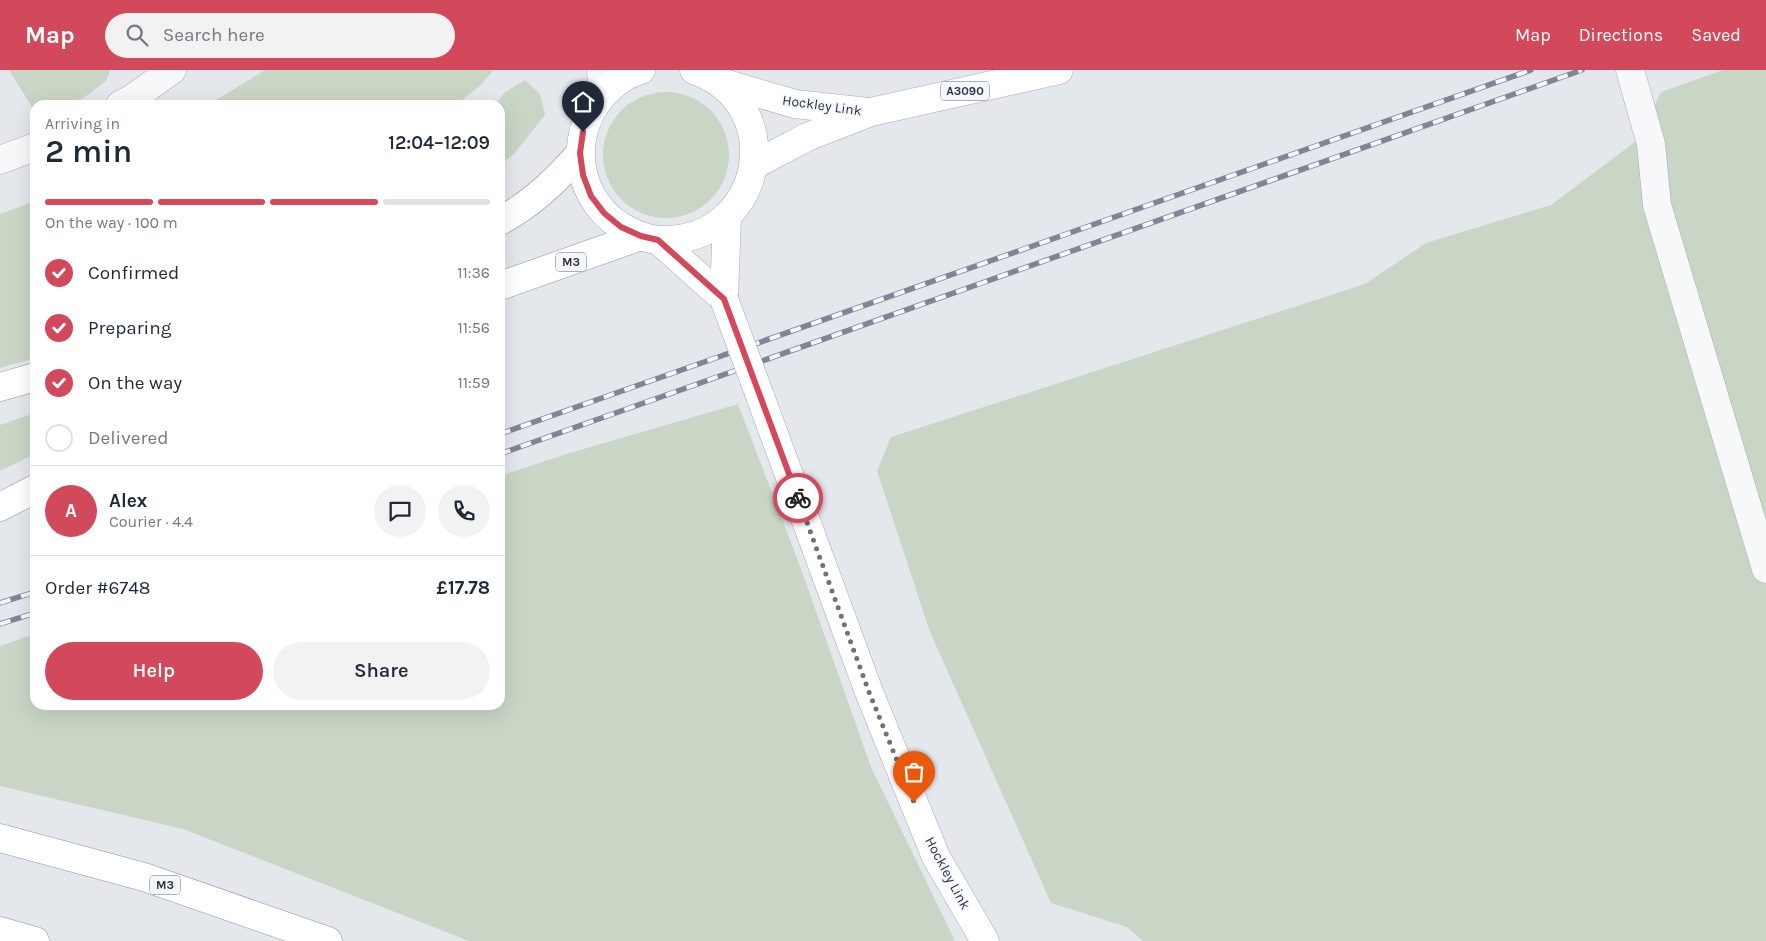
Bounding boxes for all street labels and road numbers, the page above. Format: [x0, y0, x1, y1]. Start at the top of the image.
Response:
road number: A3090 [941, 82, 989, 100]
street label: Hockley Link [781, 92, 863, 120]
road number: M3 [556, 252, 586, 272]
street label: Hockley Link [921, 834, 974, 913]
road number: M3 [150, 876, 180, 894]

